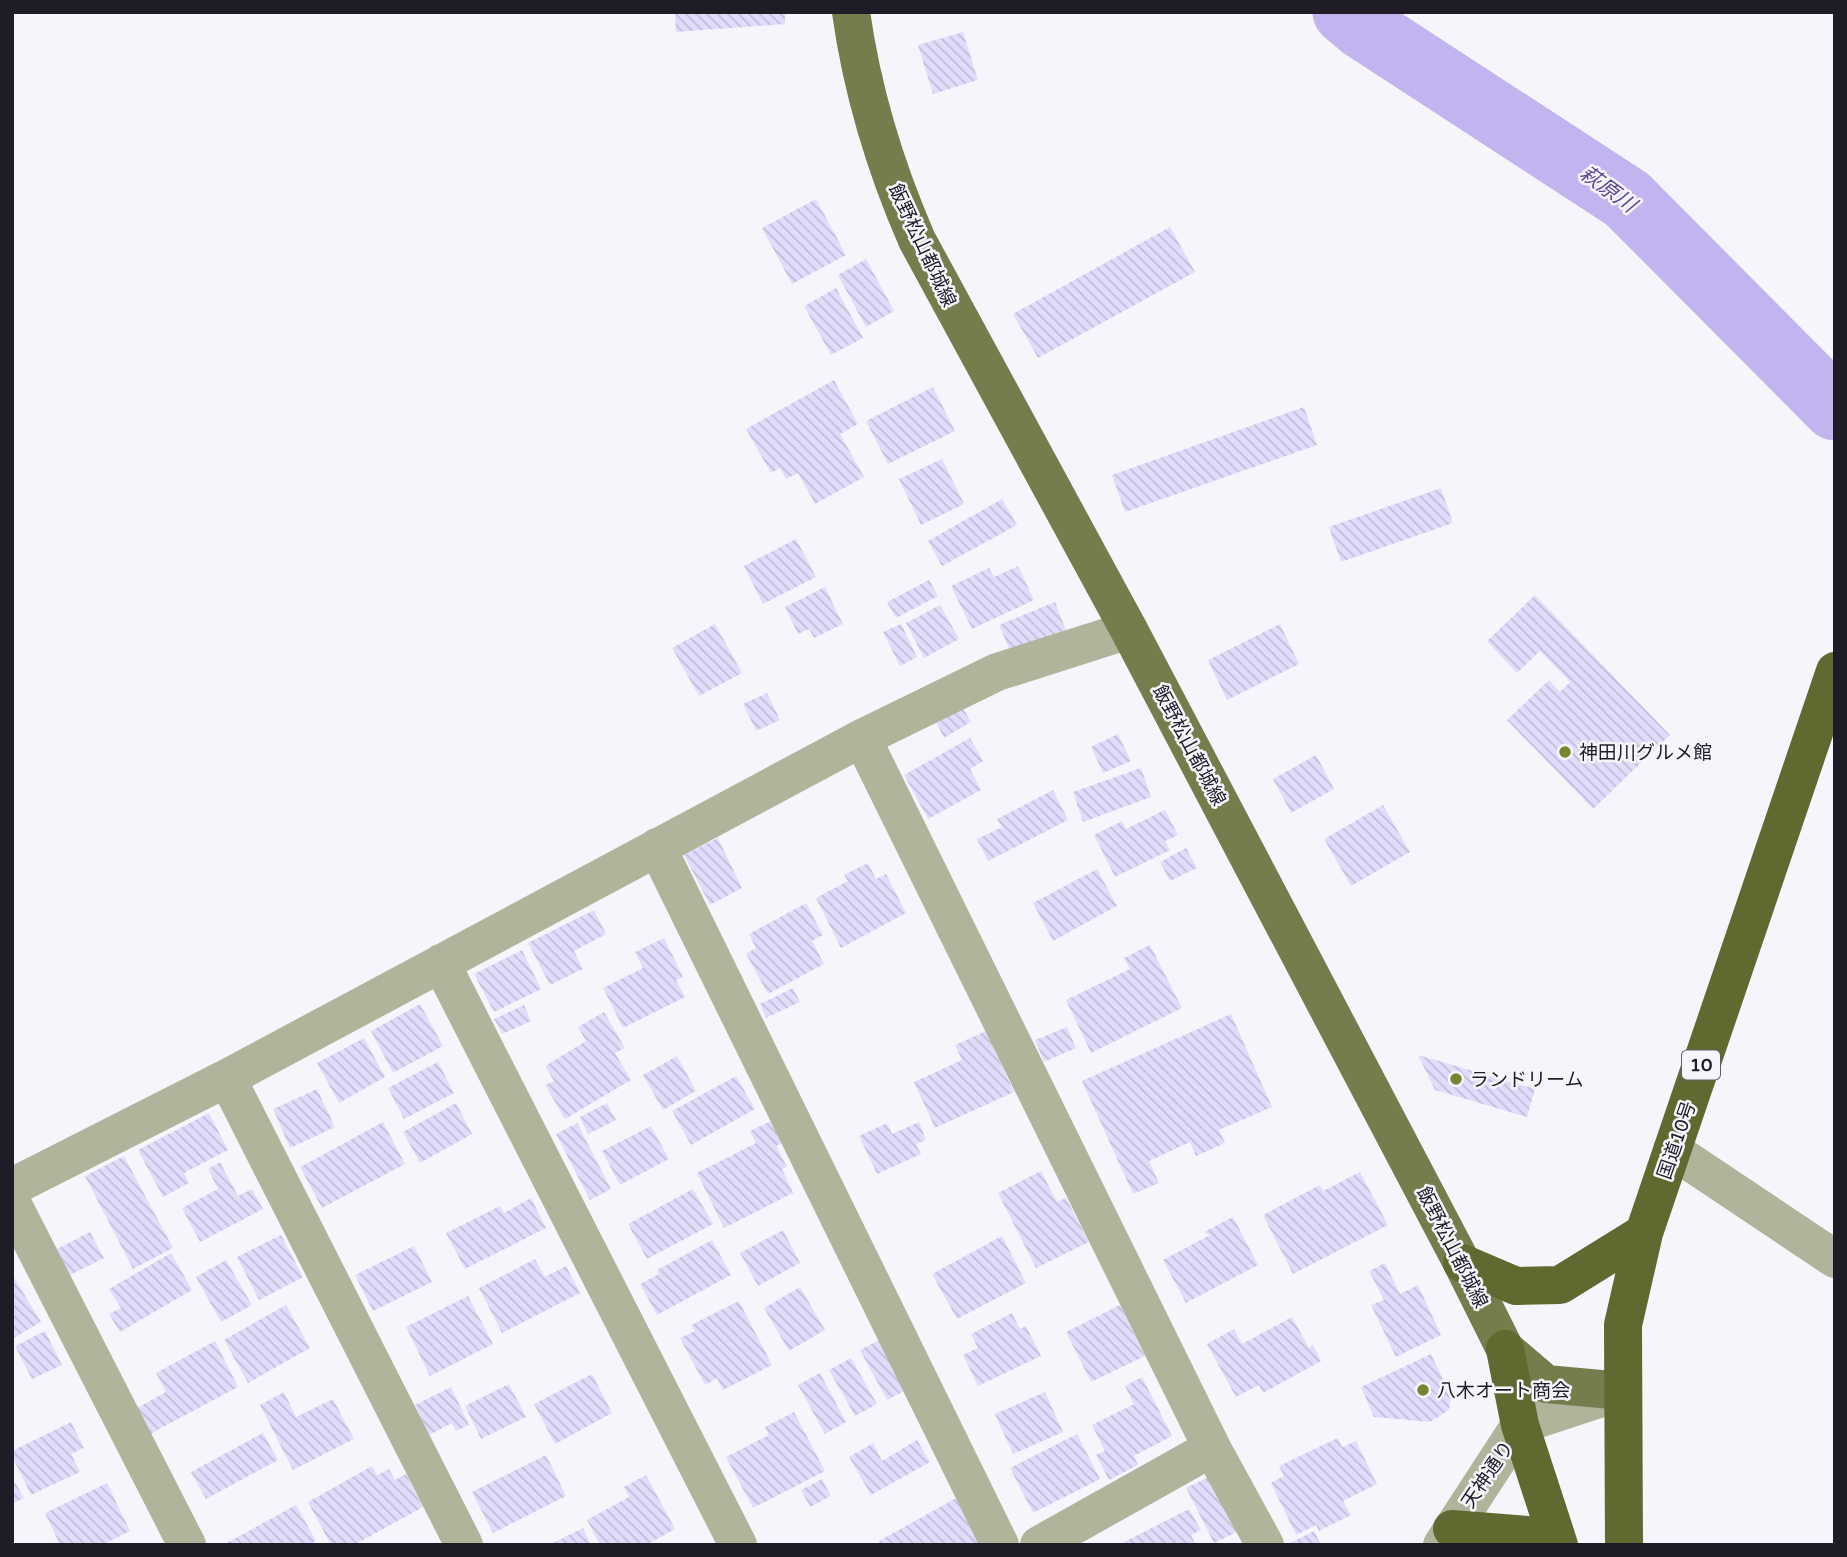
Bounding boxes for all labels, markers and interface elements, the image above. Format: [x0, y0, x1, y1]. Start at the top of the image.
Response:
water label: 萩原川 [1575, 161, 1642, 219]
street label: 飯野松山都城線 [884, 180, 960, 310]
street label: 飯野松山都城線 [1148, 682, 1230, 809]
place label: 神田川グルメ館 [1579, 742, 1712, 764]
marker: 神田川グルメ館 [1557, 744, 1573, 760]
road number: 10 [1682, 1050, 1720, 1080]
place label: ランドリーム [1470, 1069, 1583, 1091]
marker: ランドリーム [1448, 1071, 1464, 1087]
street label: 国道10号 [1653, 1099, 1701, 1182]
street label: 飯野松山都城線 [1412, 1183, 1492, 1312]
place label: 八木オート商会 [1437, 1380, 1570, 1402]
marker: 八木オート商会 [1415, 1382, 1431, 1398]
street label: 天神通り [1457, 1437, 1518, 1512]

